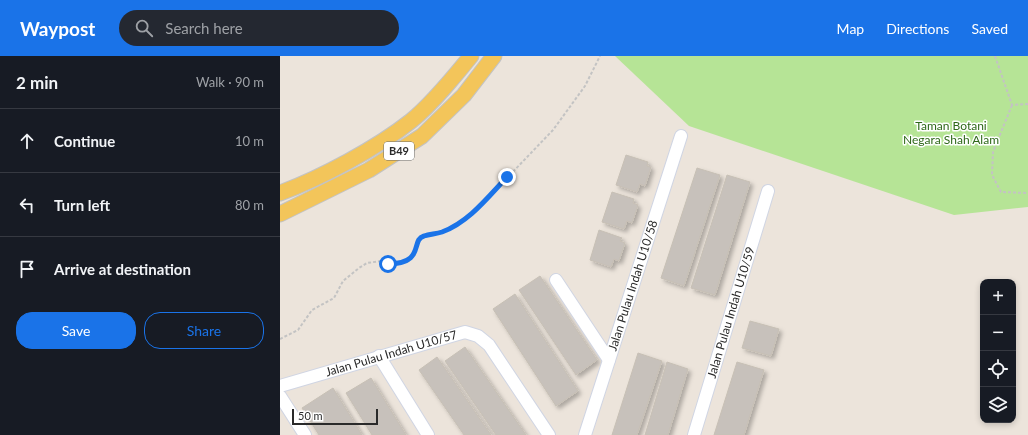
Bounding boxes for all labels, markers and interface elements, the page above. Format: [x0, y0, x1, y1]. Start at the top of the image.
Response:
search box [119, 10, 399, 46]
text: Waypost [20, 17, 95, 40]
icon: search [133, 17, 155, 39]
text: Search here [165, 19, 243, 37]
text: Map [837, 20, 864, 37]
text: Directions [886, 20, 949, 37]
text: Saved [971, 20, 1008, 37]
text: 2 min [16, 72, 58, 93]
text: Walk · 90 m [196, 74, 264, 90]
park label: Taman Botani Negara Shah Alam [903, 118, 999, 147]
icon: ahead [16, 130, 38, 152]
text: Continue [54, 132, 115, 150]
text: 10 m [235, 133, 264, 149]
road number: B49 [384, 142, 414, 160]
route end [498, 168, 516, 186]
icon: left [16, 194, 38, 216]
text: Turn left [54, 196, 110, 214]
text: 80 m [235, 197, 264, 213]
street label: Jalan Pulau Indah U10/58 [605, 218, 661, 353]
street label: Jalan Pulau Indah U10/59 [704, 245, 758, 380]
route start [379, 255, 397, 273]
icon: arrive [16, 258, 38, 280]
text: Arrive at destination [54, 260, 191, 278]
map controls [980, 279, 1016, 423]
button: + [980, 279, 1016, 315]
button: Save [16, 312, 136, 349]
button: Share [144, 312, 264, 349]
button: − [980, 315, 1016, 351]
street label: Jalan Pulau Indah U10/57 [324, 327, 459, 379]
button: locate [980, 351, 1016, 387]
button: layers [980, 387, 1016, 423]
scale bar [292, 407, 378, 426]
text: 50 m [298, 409, 323, 422]

